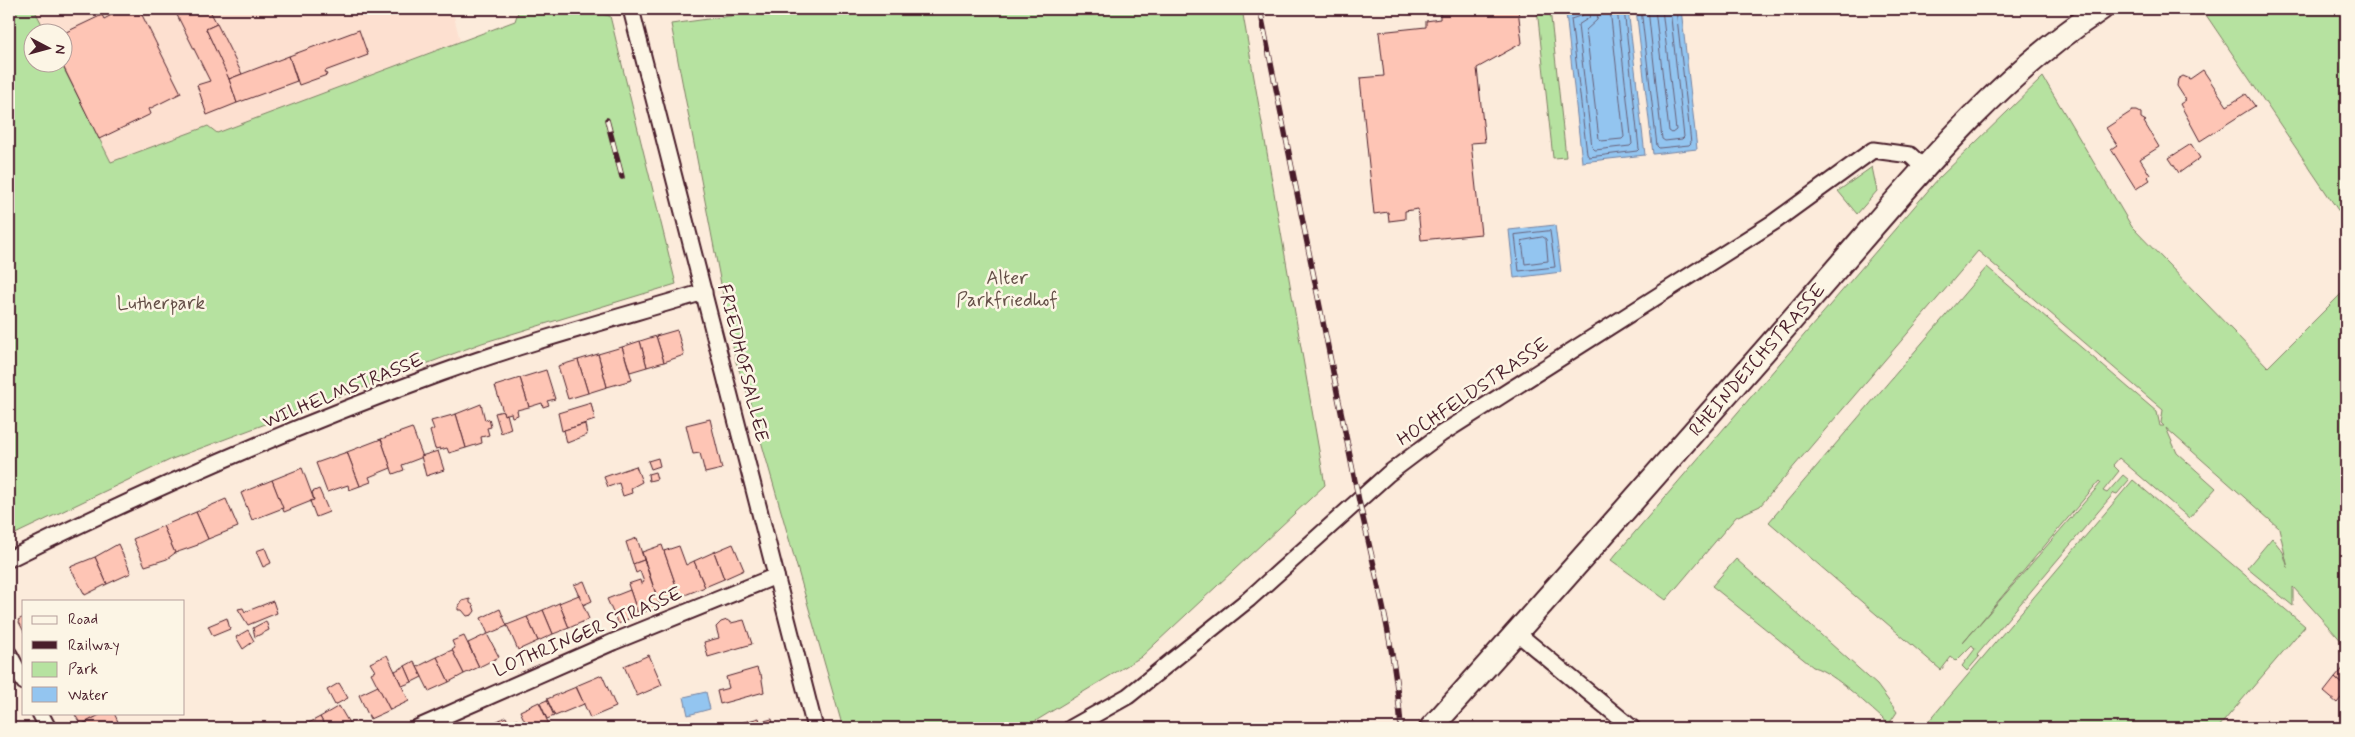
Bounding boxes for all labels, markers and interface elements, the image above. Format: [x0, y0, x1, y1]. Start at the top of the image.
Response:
north arrow [22, 22, 72, 72]
text: N [50, 44, 69, 55]
park label: Alter Parkfriedhof [956, 266, 1058, 313]
street label: RHEINDEICHSTRASSE [1683, 278, 1831, 441]
street label: FRIEDHOFSALLEE [711, 281, 775, 445]
park label: Lutherpark [117, 291, 206, 316]
street label: HOCHFELDSTRASSE [1392, 332, 1554, 452]
street label: WILHELMSTRASSE [259, 347, 427, 435]
street label: LOTHRINGER STRASSE [490, 581, 686, 683]
legend [22, 600, 185, 714]
text: Road [68, 610, 98, 630]
text: Railway [68, 636, 120, 656]
text: Park [68, 660, 98, 680]
text: Water [68, 686, 108, 706]

